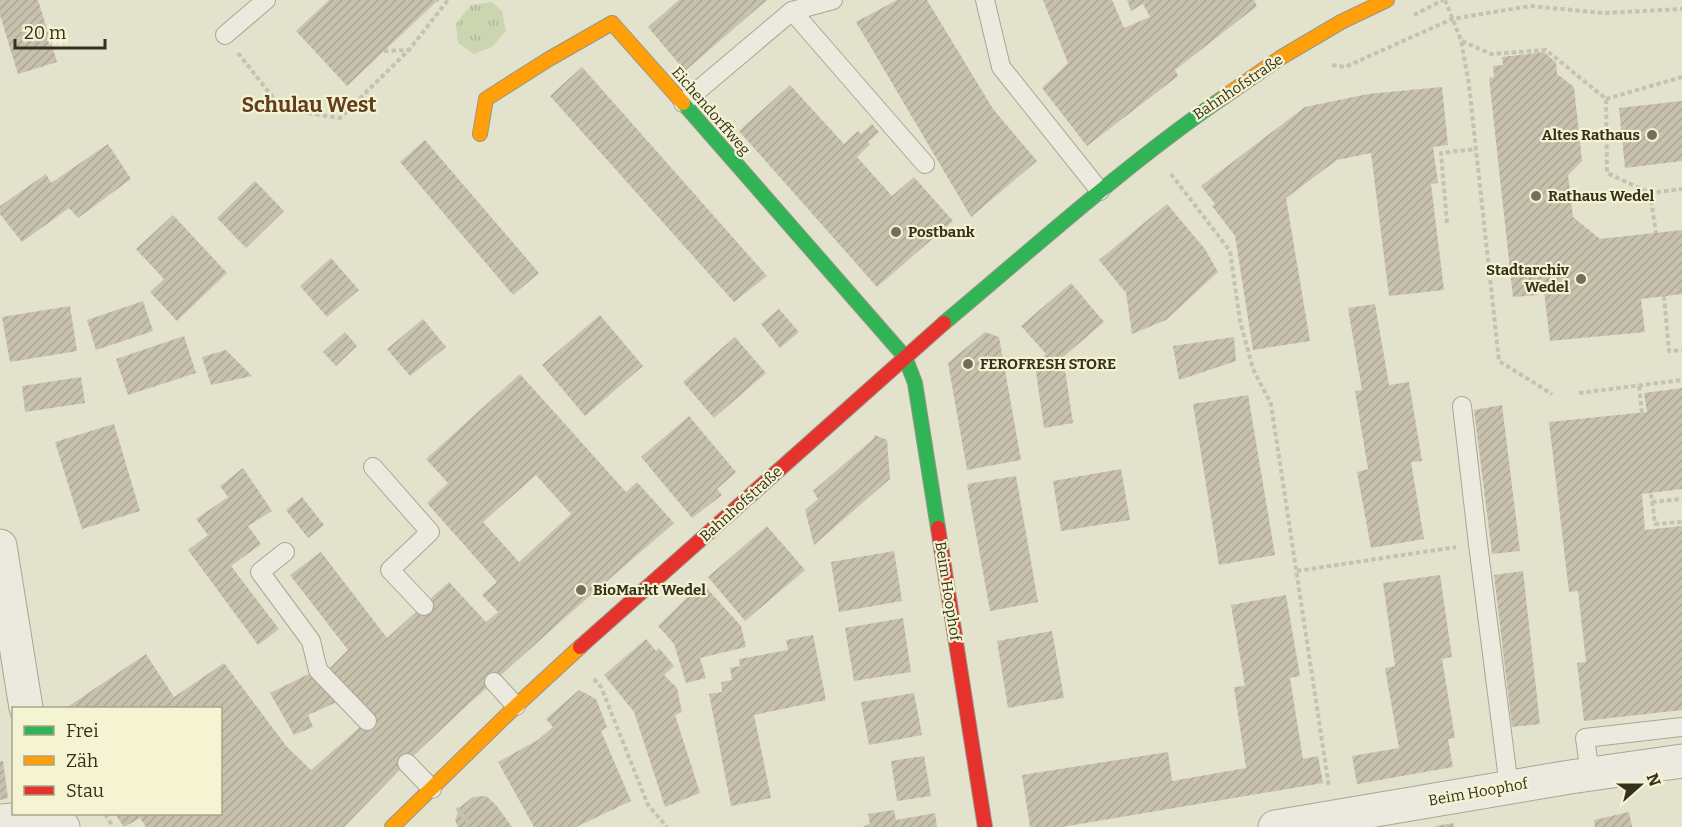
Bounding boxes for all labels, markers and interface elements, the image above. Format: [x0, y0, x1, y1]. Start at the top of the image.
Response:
scale bar [15, 12, 105, 50]
text: 20 m [24, 22, 66, 44]
street label: Bahnhofstraße [1190, 50, 1286, 124]
street label: Eichendorffweg [668, 63, 754, 159]
district label: Schulau West [241, 92, 377, 118]
place label: Altes Rathaus [1542, 126, 1640, 144]
marker: Altes Rathaus [1645, 128, 1659, 142]
place label: Rathaus Wedel [1548, 187, 1654, 205]
marker: Rathaus Wedel [1529, 189, 1543, 203]
place label: Postbank [908, 223, 975, 241]
marker: Postbank [889, 225, 903, 239]
place label: Stadtarchiv Wedel [1486, 261, 1570, 296]
marker: Stadtarchiv Wedel [1574, 272, 1588, 286]
place label: FEROFRESH STORE [980, 355, 1116, 373]
marker: FEROFRESH STORE [961, 357, 975, 371]
street label: Bahnhofstraße [696, 462, 786, 546]
street label: Beim Hoophof [931, 540, 965, 644]
place label: BioMarkt Wedel [593, 581, 706, 599]
marker: BioMarkt Wedel [574, 583, 588, 597]
legend [12, 707, 222, 815]
text: Frei [66, 720, 99, 742]
text: Zäh [66, 750, 98, 772]
north arrow [1610, 755, 1670, 815]
text: N [1642, 771, 1665, 789]
street label: Beim Hoophof [1427, 774, 1531, 810]
text: Stau [66, 780, 104, 802]

